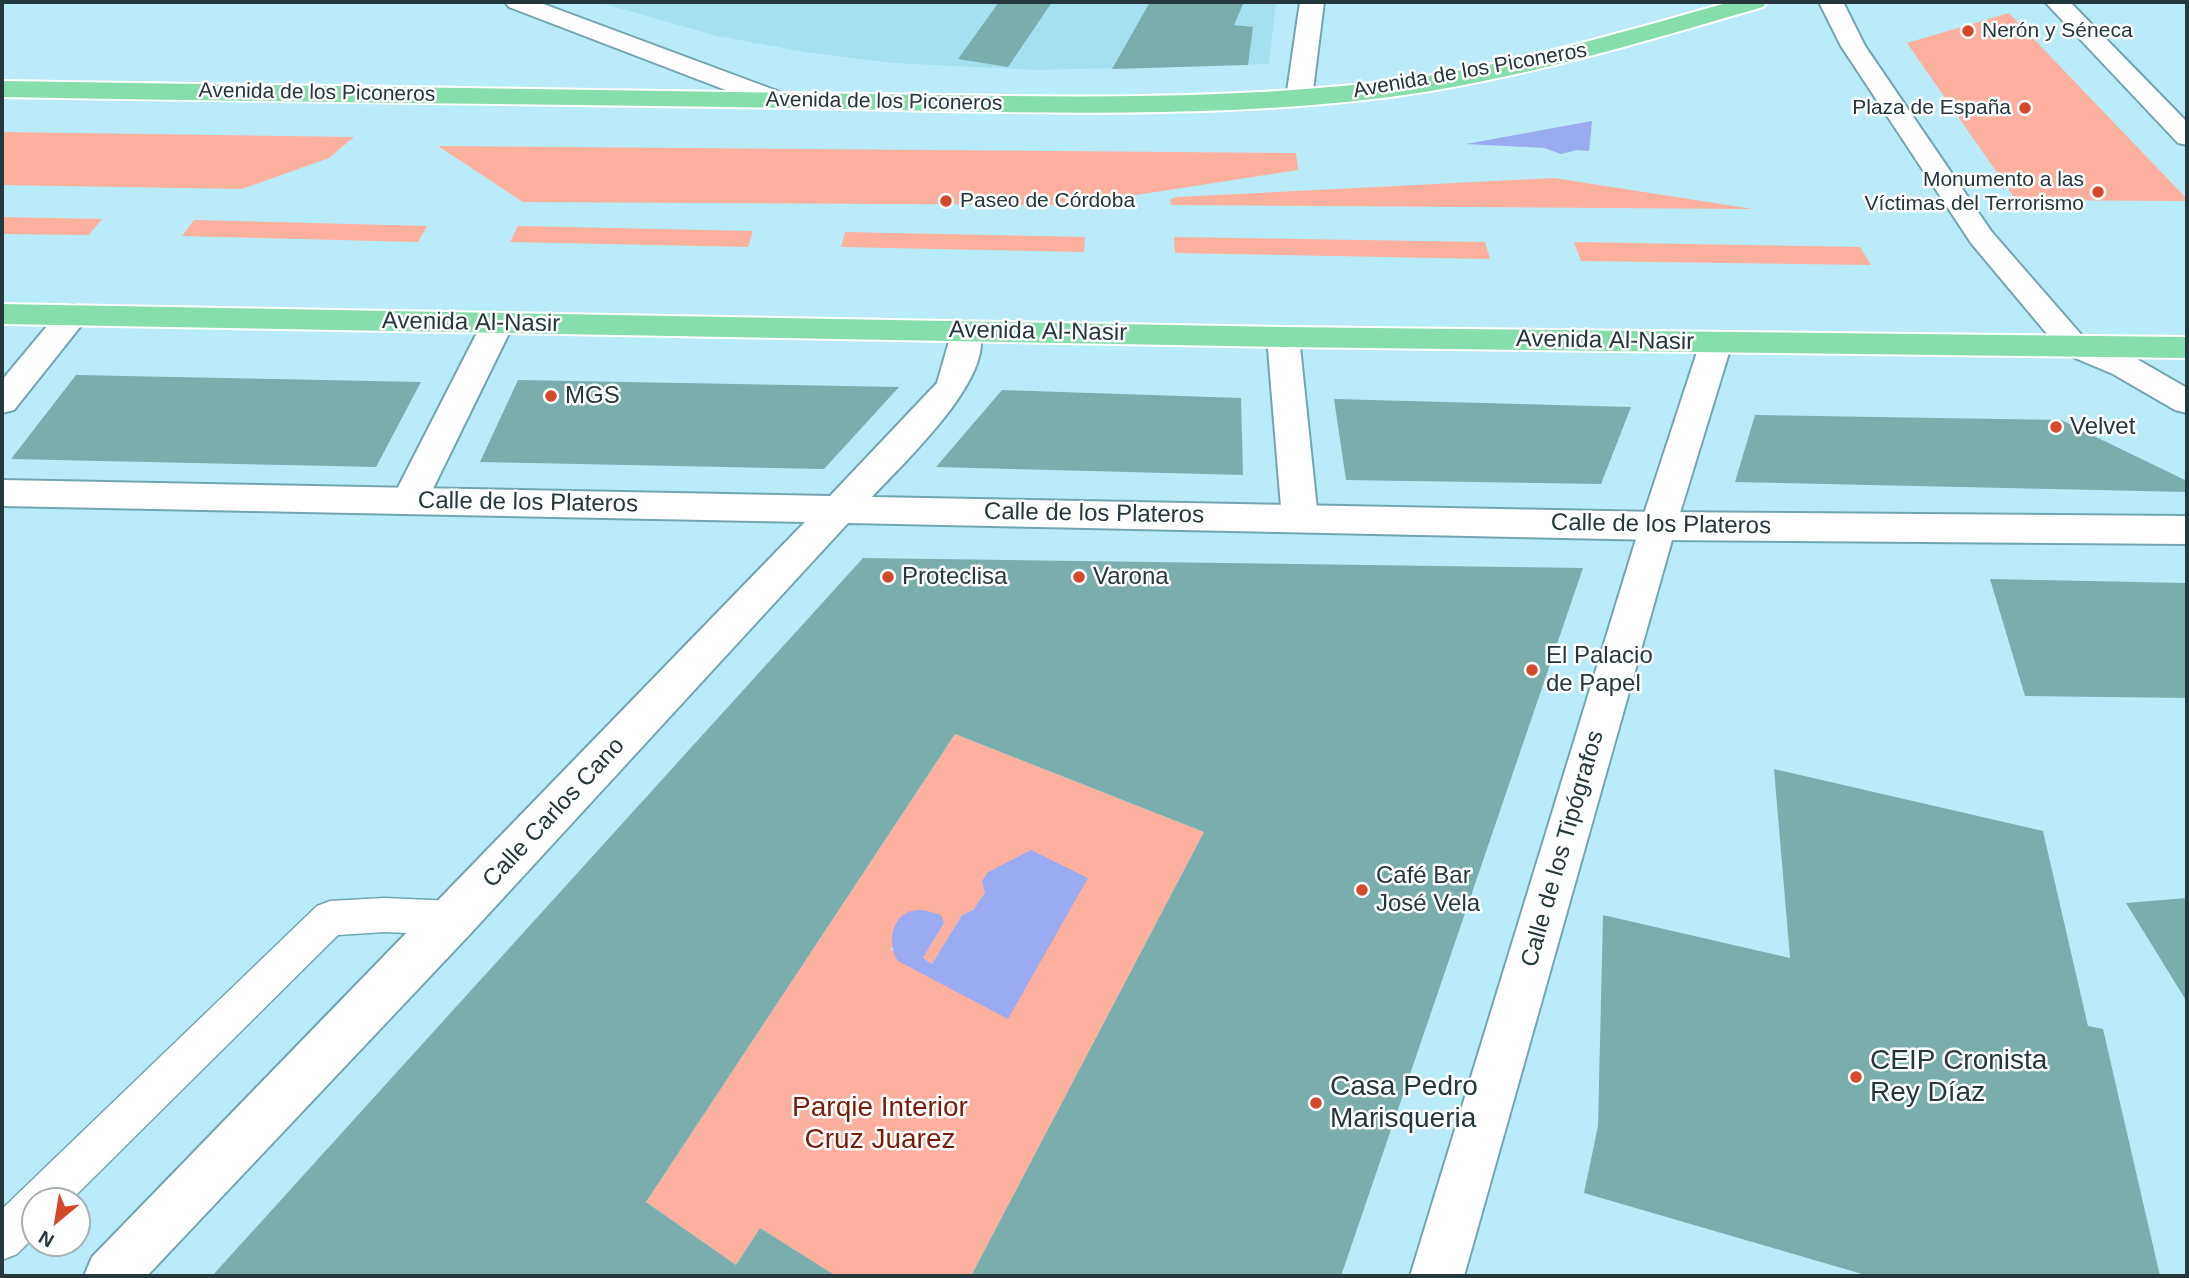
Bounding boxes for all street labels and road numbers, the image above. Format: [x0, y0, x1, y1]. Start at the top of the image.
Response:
street label: Avenida de los Piconeros [1351, 38, 1589, 104]
street label: Avenida de los Piconeros [198, 78, 436, 108]
street label: Avenida de los Piconeros [765, 87, 1003, 117]
street label: Avenida Al-Nasir [382, 307, 560, 339]
street label: Avenida Al-Nasir [949, 316, 1127, 348]
street label: Avenida Al-Nasir [1516, 325, 1694, 357]
street label: Calle de los Plateros [418, 487, 638, 519]
street label: Calle de los Plateros [984, 498, 1204, 530]
street label: Calle de los Plateros [1551, 509, 1771, 541]
street label: Calle de los Tipógrafos [1515, 727, 1611, 971]
street label: Calle Carlos Cano [477, 732, 631, 894]

